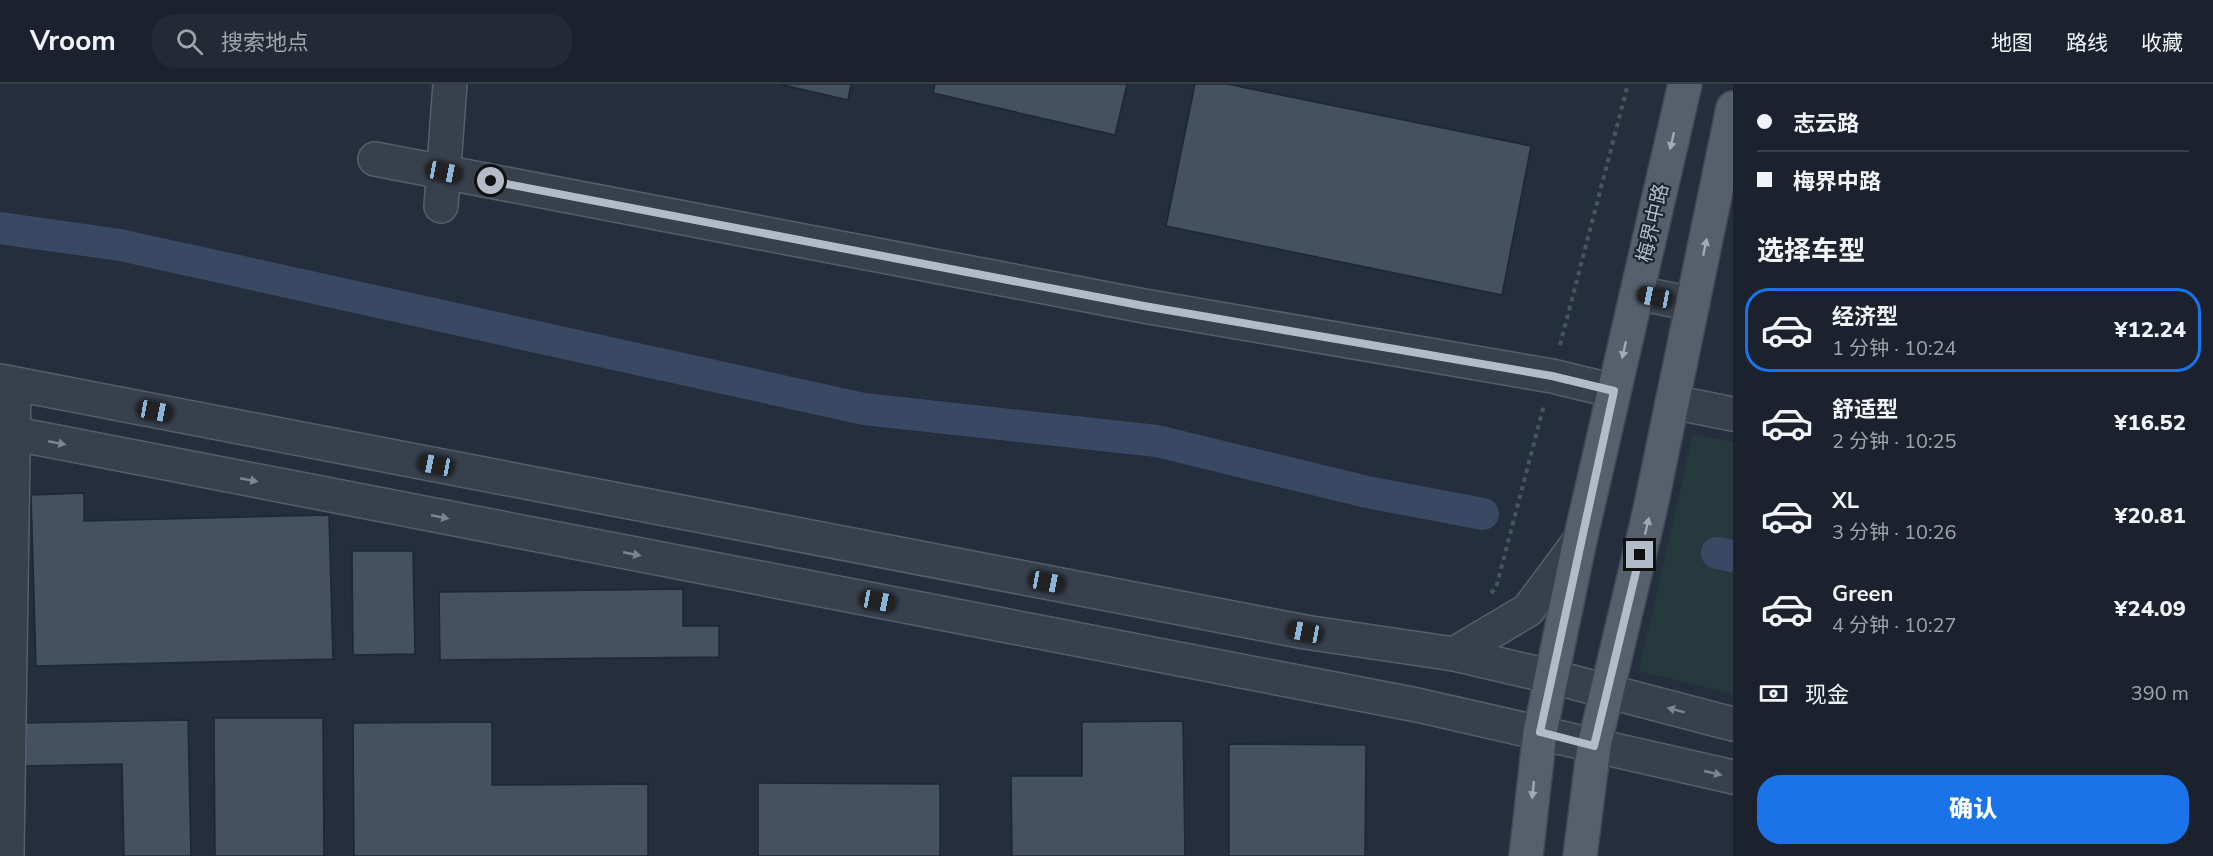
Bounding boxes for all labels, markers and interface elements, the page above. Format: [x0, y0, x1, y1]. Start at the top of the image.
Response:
search box [152, 14, 572, 68]
text: Vroom [30, 22, 116, 60]
icon: search [173, 25, 206, 58]
text: 搜索地点 [221, 28, 309, 58]
text: 地图 [1991, 29, 2033, 57]
text: 路线 [2066, 29, 2108, 57]
text: 收藏 [2141, 29, 2183, 57]
text: 志云路 [1793, 109, 1859, 139]
one-way arrow [1666, 132, 1676, 150]
car [425, 160, 463, 184]
route start [477, 167, 504, 194]
text: 梅界中路 [1793, 167, 1881, 197]
street label: 梅界中路 [1631, 181, 1675, 265]
text: 选择车型 [1757, 233, 1865, 270]
one-way arrow [1700, 237, 1710, 256]
car [1636, 285, 1674, 309]
text: 经济型 [1832, 302, 1898, 332]
icon: car [1760, 303, 1814, 357]
text: ¥12.24 [2114, 315, 2186, 345]
text: 1 分钟 · 10:24 [1832, 335, 1957, 362]
one-way arrow [1618, 341, 1628, 359]
text: 舒适型 [1832, 395, 1898, 425]
icon: car [1760, 396, 1814, 450]
car [136, 399, 174, 423]
text: ¥16.52 [2114, 408, 2186, 438]
text: 2 分钟 · 10:25 [1832, 428, 1957, 455]
one-way arrow [48, 439, 67, 448]
car [417, 453, 455, 477]
one-way arrow [239, 476, 258, 485]
text: XL [1832, 486, 1859, 516]
icon: car [1760, 489, 1814, 543]
text: ¥20.81 [2114, 501, 2186, 531]
one-way arrow [431, 513, 450, 522]
one-way arrow [1642, 516, 1652, 535]
text: 3 分钟 · 10:26 [1832, 519, 1957, 546]
route end [1626, 541, 1653, 568]
one-way arrow [622, 550, 641, 559]
car [1028, 570, 1066, 594]
text: Green [1832, 579, 1893, 609]
icon: car [1760, 582, 1814, 636]
car [859, 589, 897, 613]
text: ¥24.09 [2114, 594, 2186, 624]
text: 4 分钟 · 10:27 [1832, 612, 1957, 639]
car [1286, 620, 1324, 644]
icon: cash [1757, 677, 1790, 710]
text: 现金 [1805, 680, 1849, 710]
text: 390 m [2131, 680, 2189, 707]
one-way arrow [1667, 704, 1686, 714]
one-way arrow [1704, 768, 1722, 778]
button: 确认 [1757, 775, 2189, 844]
one-way arrow [1528, 780, 1538, 799]

